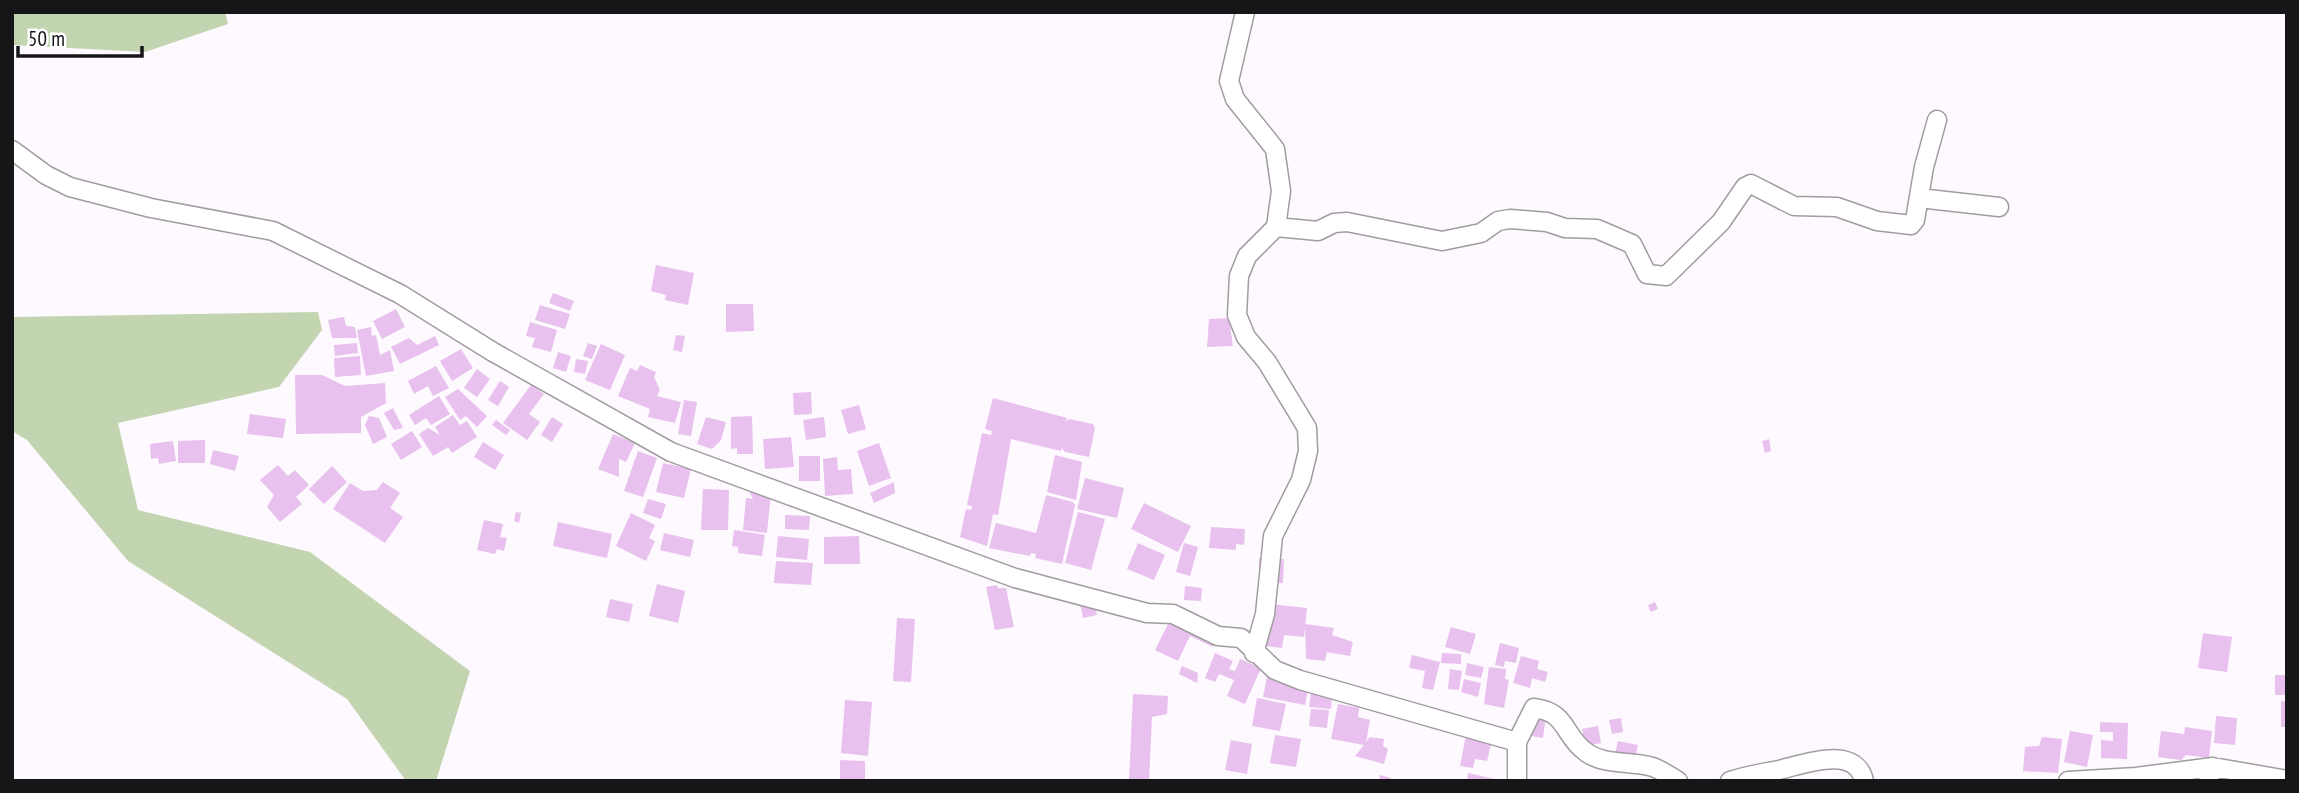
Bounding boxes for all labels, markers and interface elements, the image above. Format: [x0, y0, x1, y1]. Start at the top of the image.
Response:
scale bar [18, 14, 142, 58]
text: 50 m [28, 25, 65, 52]

